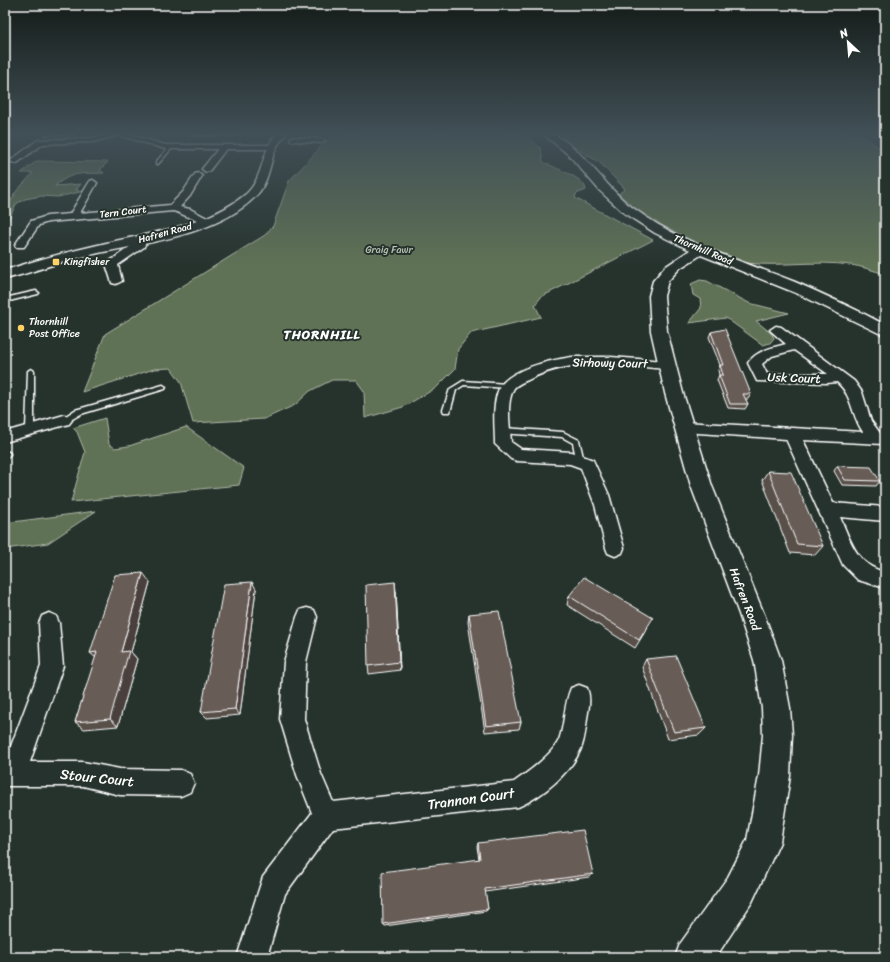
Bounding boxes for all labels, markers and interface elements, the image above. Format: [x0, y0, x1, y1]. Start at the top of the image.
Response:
north arrow [828, 22, 868, 62]
text: N [835, 23, 852, 44]
street label: Tern Court [99, 200, 148, 224]
street label: Hafren Road [136, 217, 195, 249]
street label: Thornhill Road [670, 229, 736, 271]
park label: Graig Fawr [365, 241, 414, 259]
place label: Kingfisher [64, 253, 110, 271]
marker: Kingfisher [51, 257, 61, 267]
place label: Thornhill Post Office [29, 313, 80, 343]
marker: Thornhill Post Office [16, 323, 26, 333]
district label: THORNHILL [283, 323, 361, 346]
street label: Sirhowy Court [572, 351, 649, 375]
street label: Usk Court [767, 366, 821, 390]
street label: Hafren Road [723, 564, 768, 635]
street label: Stour Court [59, 762, 135, 794]
street label: Trannon Court [426, 780, 517, 817]

